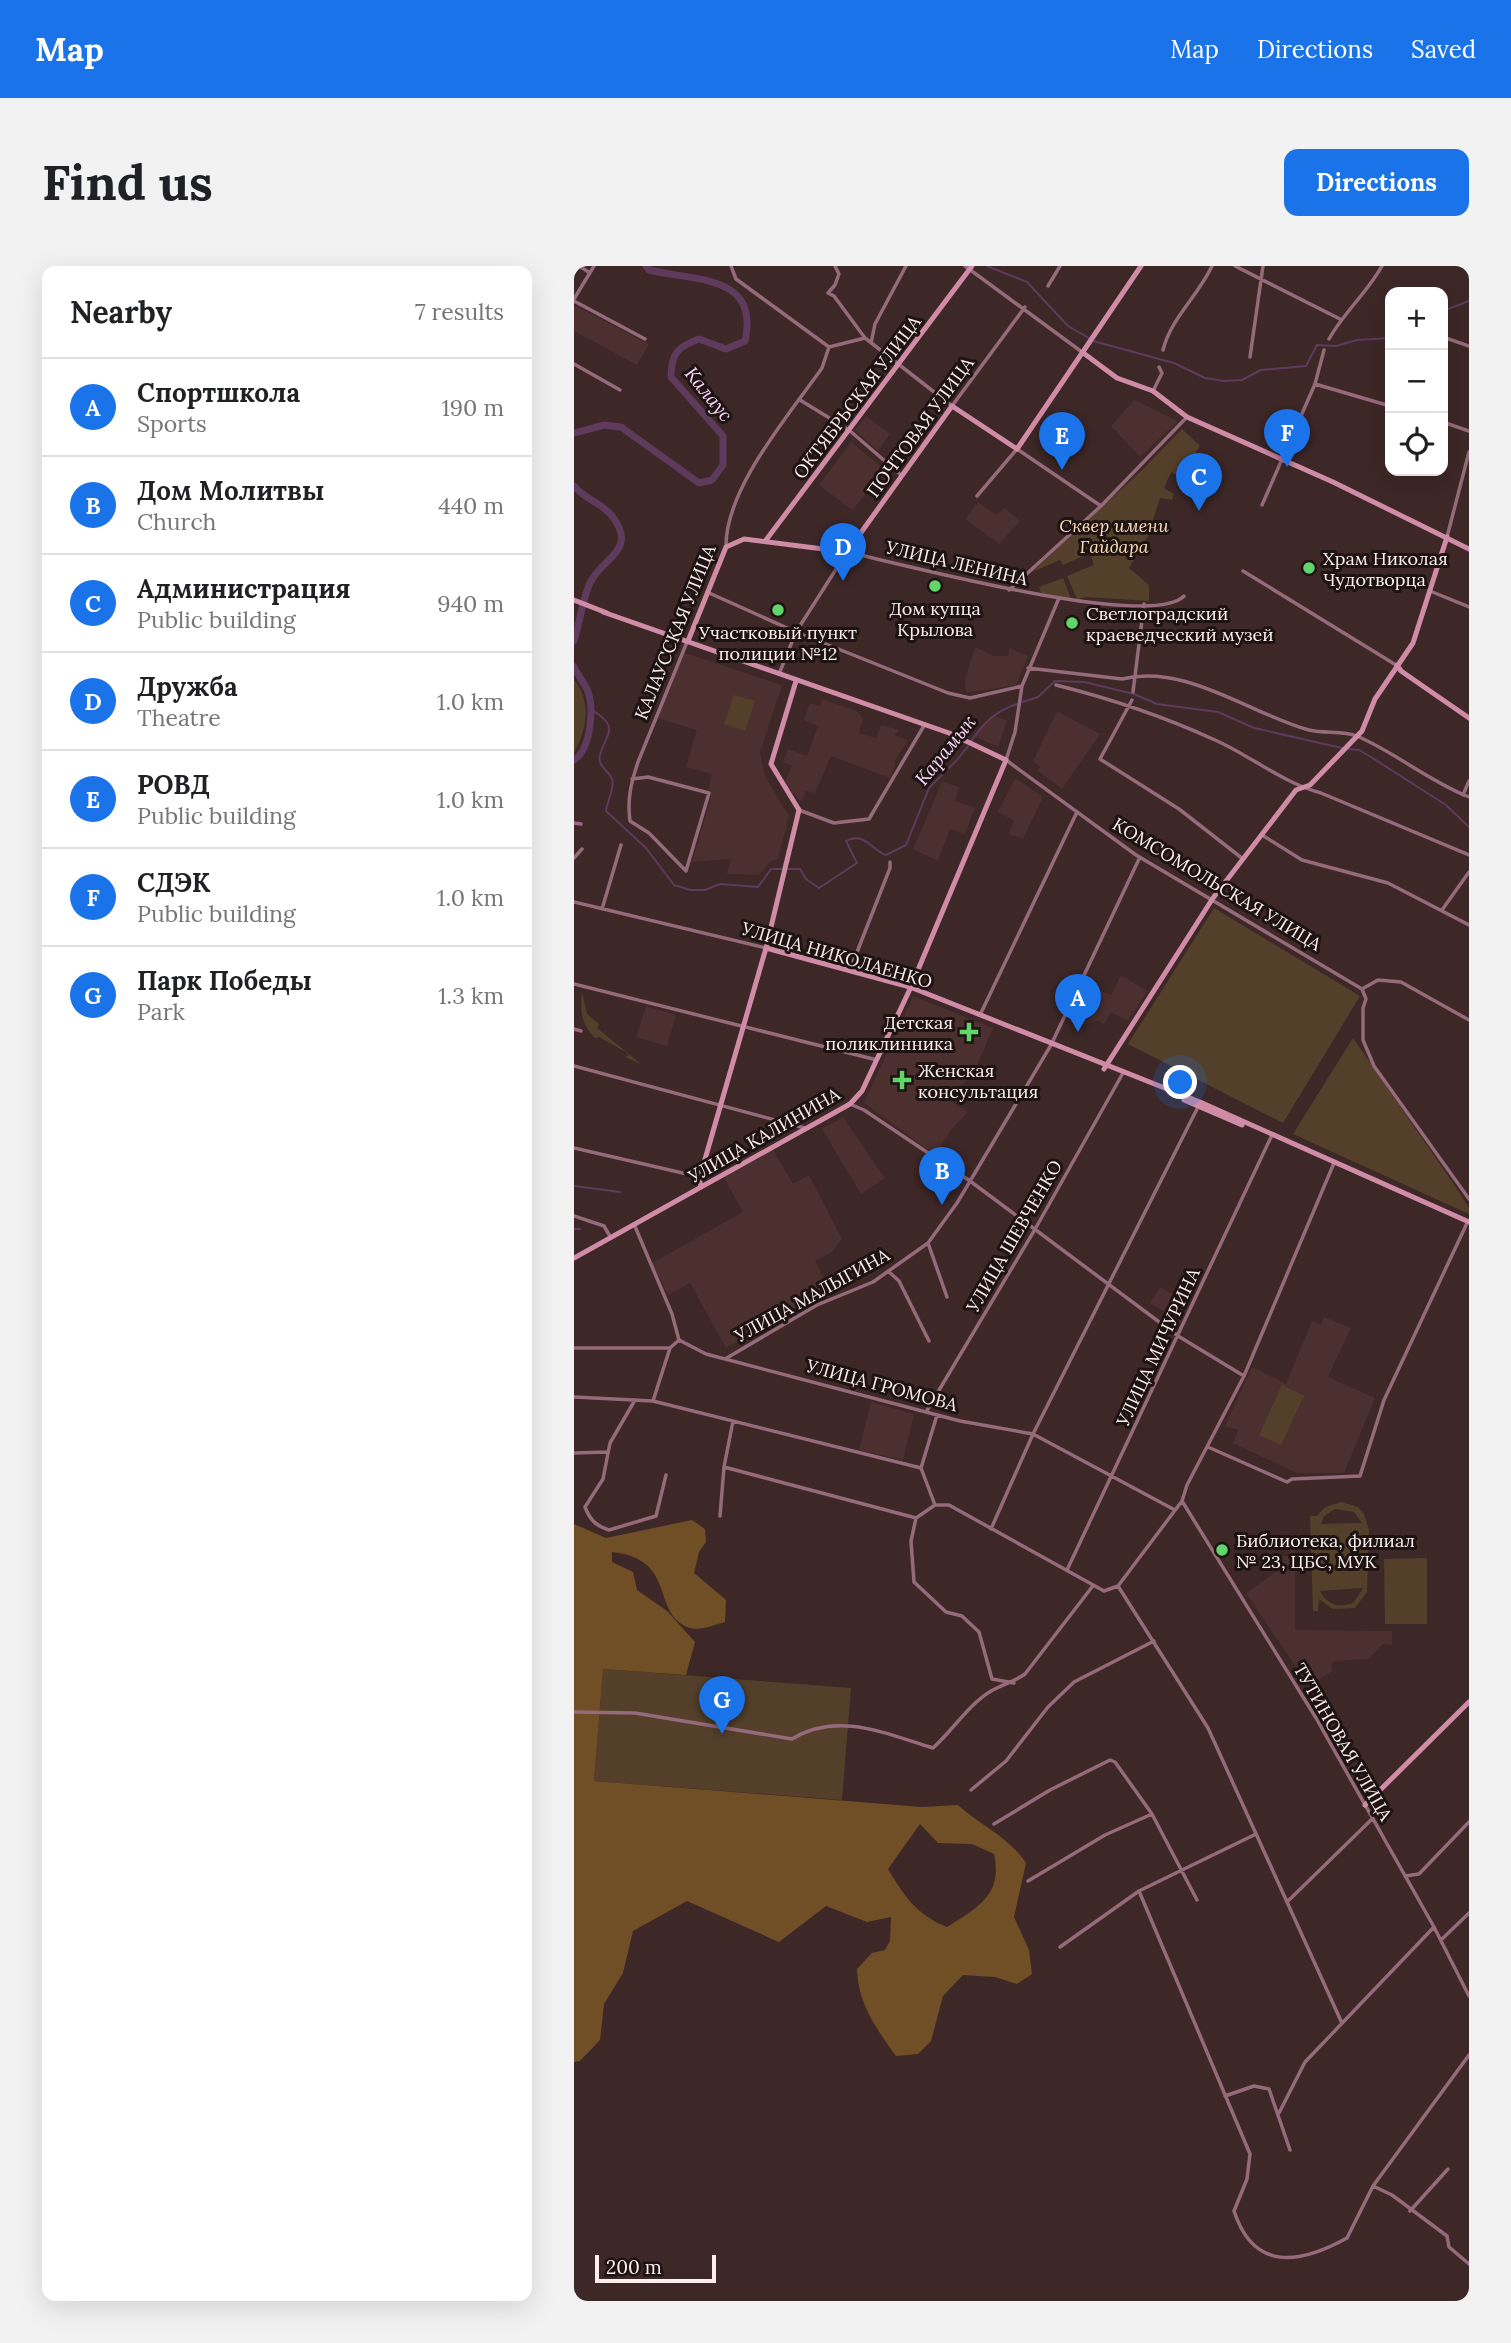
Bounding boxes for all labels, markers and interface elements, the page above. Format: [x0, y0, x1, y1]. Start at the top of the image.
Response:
text: Map [35, 28, 104, 70]
text: Map [1170, 34, 1219, 65]
text: Directions [1257, 34, 1373, 65]
text: Saved [1411, 34, 1476, 65]
button: Directions [1284, 149, 1469, 216]
text: Find us [42, 151, 213, 213]
map controls [1385, 287, 1448, 476]
button: + [1385, 287, 1448, 350]
text: Nearby [70, 293, 172, 331]
text: 7 results [415, 297, 504, 326]
street label: ОКТЯБРЬСКАЯ УЛИЦА [788, 310, 926, 483]
button: − [1385, 350, 1448, 413]
street label: ПОЧТОВАЯ УЛИЦА [861, 352, 979, 502]
water label: Калаус [680, 362, 738, 426]
text: Спортшкола [137, 376, 300, 409]
text: A [85, 393, 101, 422]
text: 190 m [441, 393, 504, 422]
text: Sports [137, 409, 207, 438]
pin: F [1264, 409, 1310, 467]
pin: E [1039, 412, 1085, 470]
button: locate [1385, 413, 1448, 476]
pin: C [1176, 453, 1222, 511]
text: Дом Молитвы [137, 474, 324, 507]
text: B [85, 491, 101, 520]
text: 440 m [438, 491, 504, 520]
text: Church [137, 507, 216, 536]
park label: Сквер имени Гайдара [1059, 514, 1169, 558]
pin: D [820, 523, 866, 581]
street label: УЛИЦА ЛЕНИНА [883, 535, 1031, 591]
street label: КАЛАУССКАЯ УЛИЦА [629, 541, 721, 723]
place label: Храм Николая Чудотворца [1323, 547, 1448, 591]
marker: Храм Николая Чудотворца [1301, 560, 1317, 576]
text: Администрация [137, 572, 351, 605]
marker: Дом купца Крылова [927, 578, 943, 594]
text: C [85, 589, 101, 618]
text: 940 m [437, 589, 504, 618]
place label: Дом купца Крылова [889, 597, 981, 641]
marker: Участковый пункт полиции №12 [770, 602, 786, 618]
place label: Светлоградский краеведческий музей [1086, 602, 1274, 646]
text: Public building [137, 605, 296, 634]
marker: Светлоградский краеведческий музей [1064, 615, 1080, 631]
place label: Участковый пункт полиции №12 [698, 621, 857, 665]
text: Дружба [137, 670, 238, 703]
text: D [84, 687, 102, 716]
text: 1.0 km [437, 687, 504, 716]
text: Theatre [137, 703, 221, 732]
water label: Карамык [909, 710, 981, 790]
text: РОВД [137, 768, 210, 801]
text: E [86, 785, 100, 814]
text: 1.0 km [437, 785, 504, 814]
text: Public building [137, 801, 296, 830]
street label: КОМСОМОЛЬСКАЯ УЛИЦА [1108, 812, 1326, 956]
text: СДЭК [137, 866, 210, 899]
text: F [86, 883, 100, 912]
text: 1.0 km [437, 883, 504, 912]
text: Public building [137, 899, 296, 928]
street label: УЛИЦА НИКОЛАЕНКО [738, 917, 935, 993]
text: Парк Победы [137, 964, 312, 997]
pin: A [1055, 974, 1101, 1032]
text: G [84, 981, 102, 1010]
text: 1.3 km [438, 981, 504, 1010]
text: Park [137, 997, 185, 1026]
place label: Детская поликлинника [825, 1011, 953, 1055]
marker: Детская поликлинника [959, 1022, 979, 1042]
place label: Женская консультация [918, 1059, 1038, 1103]
your location [1163, 1065, 1197, 1099]
marker: Женская консультация [892, 1070, 912, 1090]
street label: УЛИЦА КАЛИНИНА [683, 1082, 845, 1188]
pin: B [919, 1147, 965, 1205]
street label: УЛИЦА ШЕВЧЕНКО [961, 1156, 1067, 1317]
street label: УЛИЦА МАЛЫГИНА [730, 1243, 894, 1348]
street label: УЛИЦА МИЧУРИНА [1111, 1263, 1205, 1431]
street label: УЛИЦА ГРОМОВА [803, 1354, 961, 1416]
place label: Библиотека, филиал № 23, ЦБС, МУК [1236, 1529, 1415, 1573]
marker: Библиотека, филиал № 23, ЦБС, МУК [1214, 1542, 1230, 1558]
street label: ТУТИНОВАЯ УЛИЦА [1289, 1659, 1398, 1826]
pin: G [699, 1676, 745, 1734]
scale bar [595, 2252, 716, 2284]
text: 200 m [606, 2255, 662, 2279]

